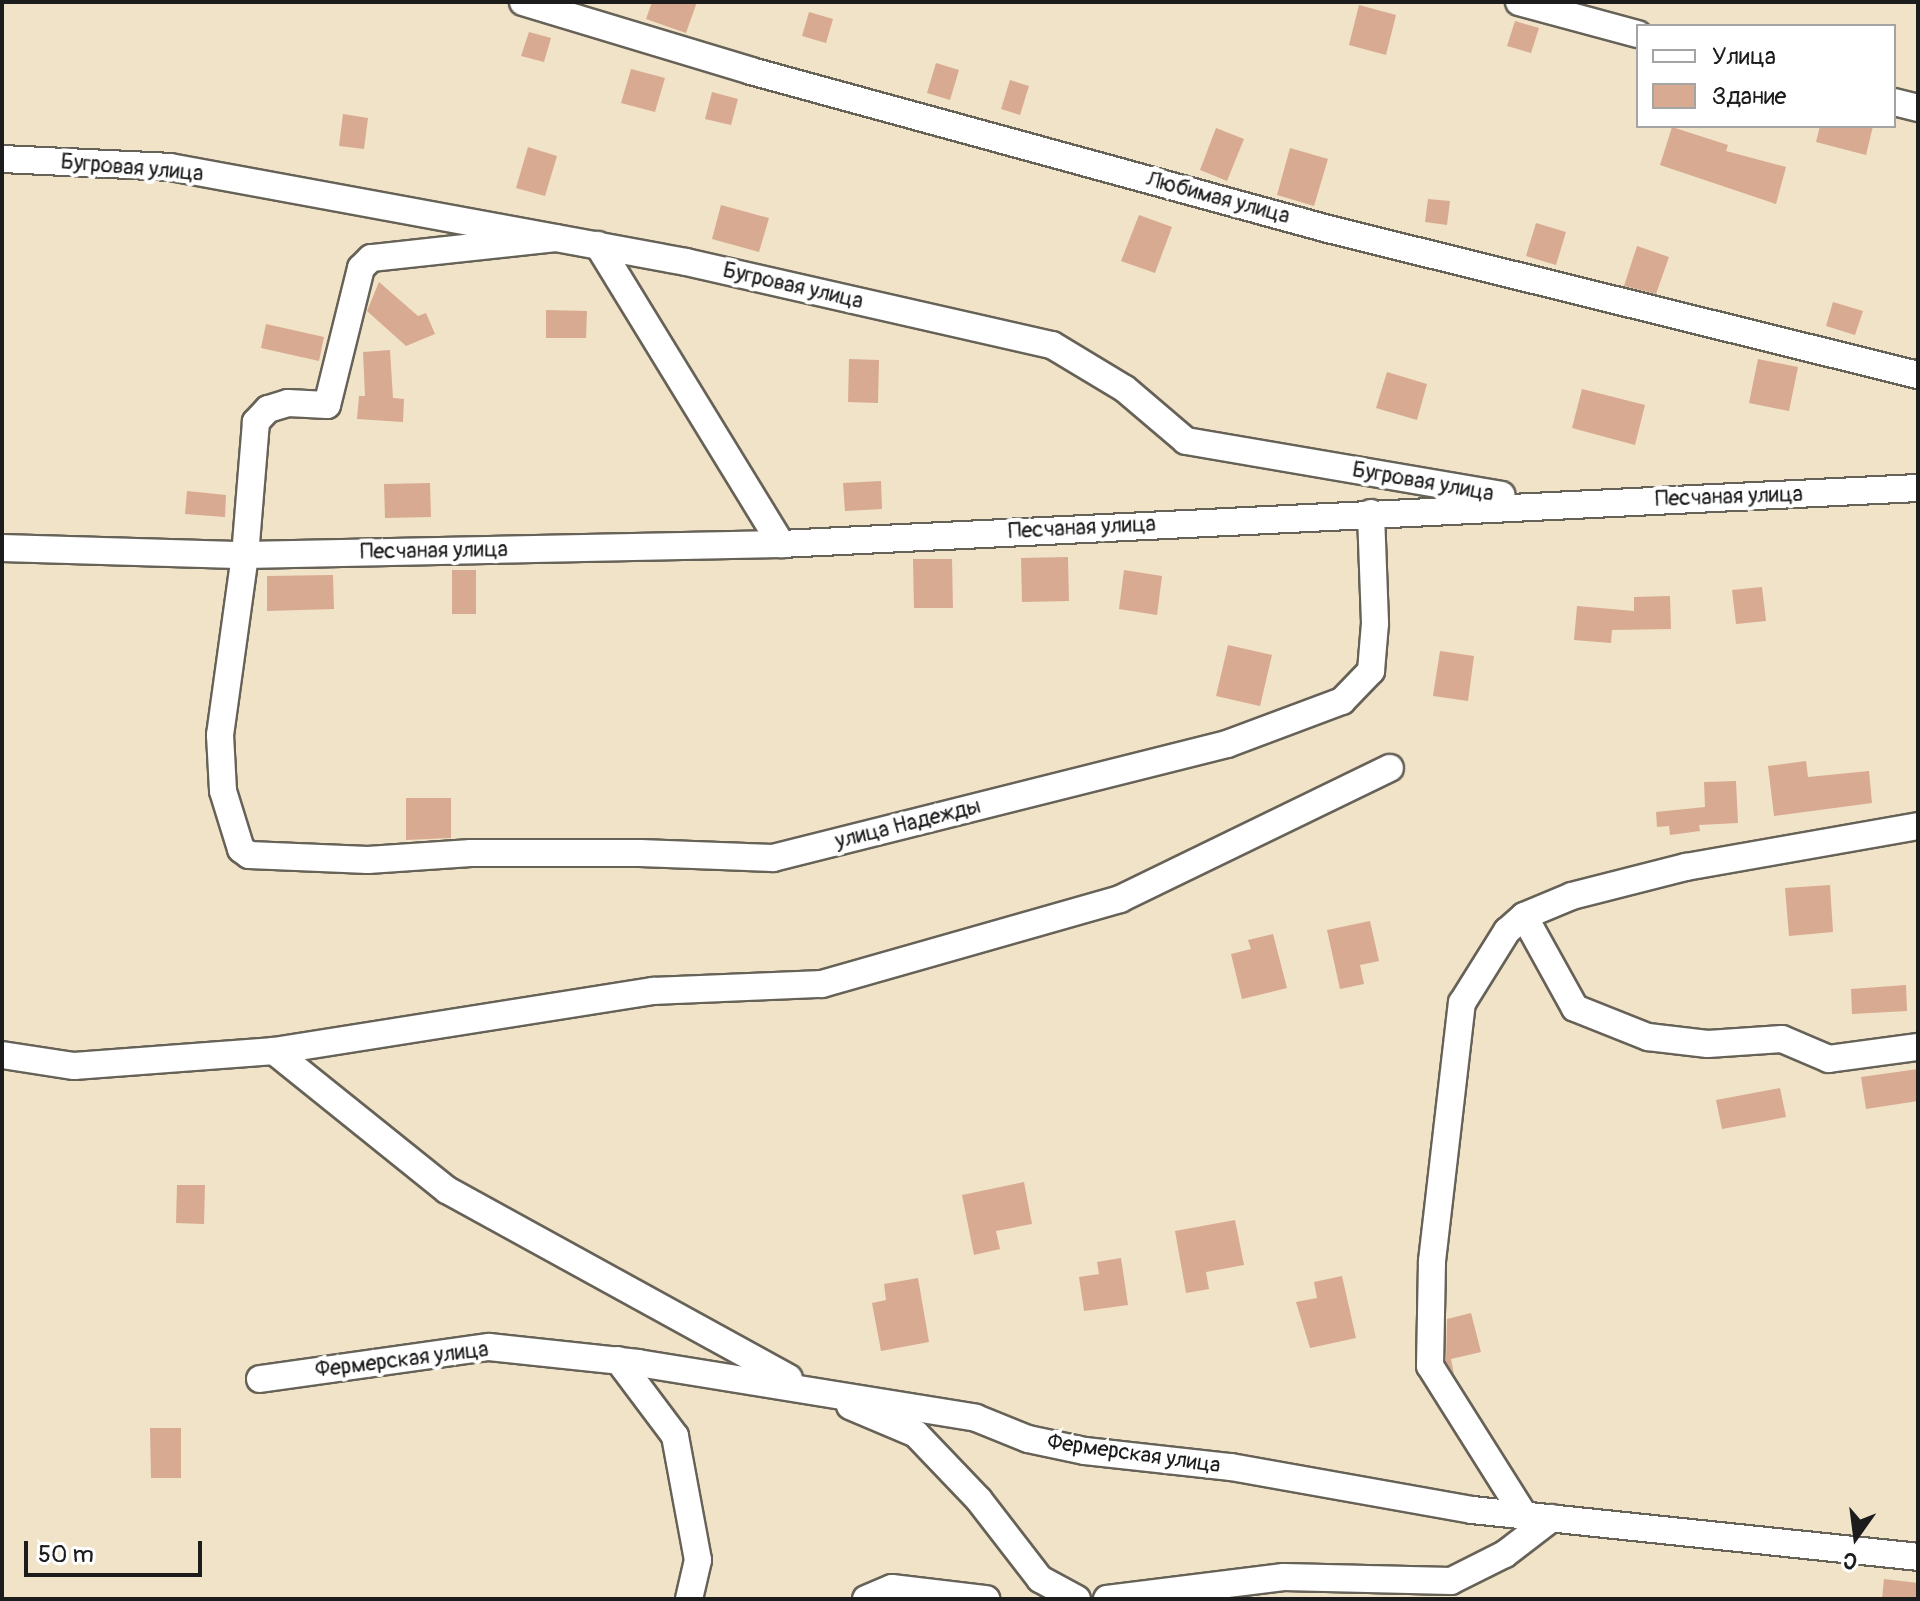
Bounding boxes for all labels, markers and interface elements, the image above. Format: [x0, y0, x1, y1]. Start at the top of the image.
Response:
legend [1636, 24, 1896, 128]
text: Улица [1712, 42, 1776, 71]
text: Здание [1712, 82, 1786, 111]
street label: Бугровая улица [60, 149, 204, 187]
street label: Любимая улица [1143, 166, 1293, 230]
street label: Бугровая улица [720, 257, 866, 315]
street label: Бугровая улица [1350, 457, 1496, 507]
street label: Песчаная улица [1655, 481, 1803, 513]
street label: Песчаная улица [1008, 511, 1156, 545]
street label: Песчаная улица [360, 537, 508, 565]
street label: улица Надежды [832, 793, 984, 855]
street label: Фермерская улица [314, 1336, 490, 1384]
street label: Фермерская улица [1046, 1429, 1222, 1479]
north arrow [1816, 1497, 1896, 1577]
scale bar [28, 1525, 206, 1575]
text: 50 m [38, 1540, 94, 1569]
text: С [1840, 1545, 1860, 1576]

